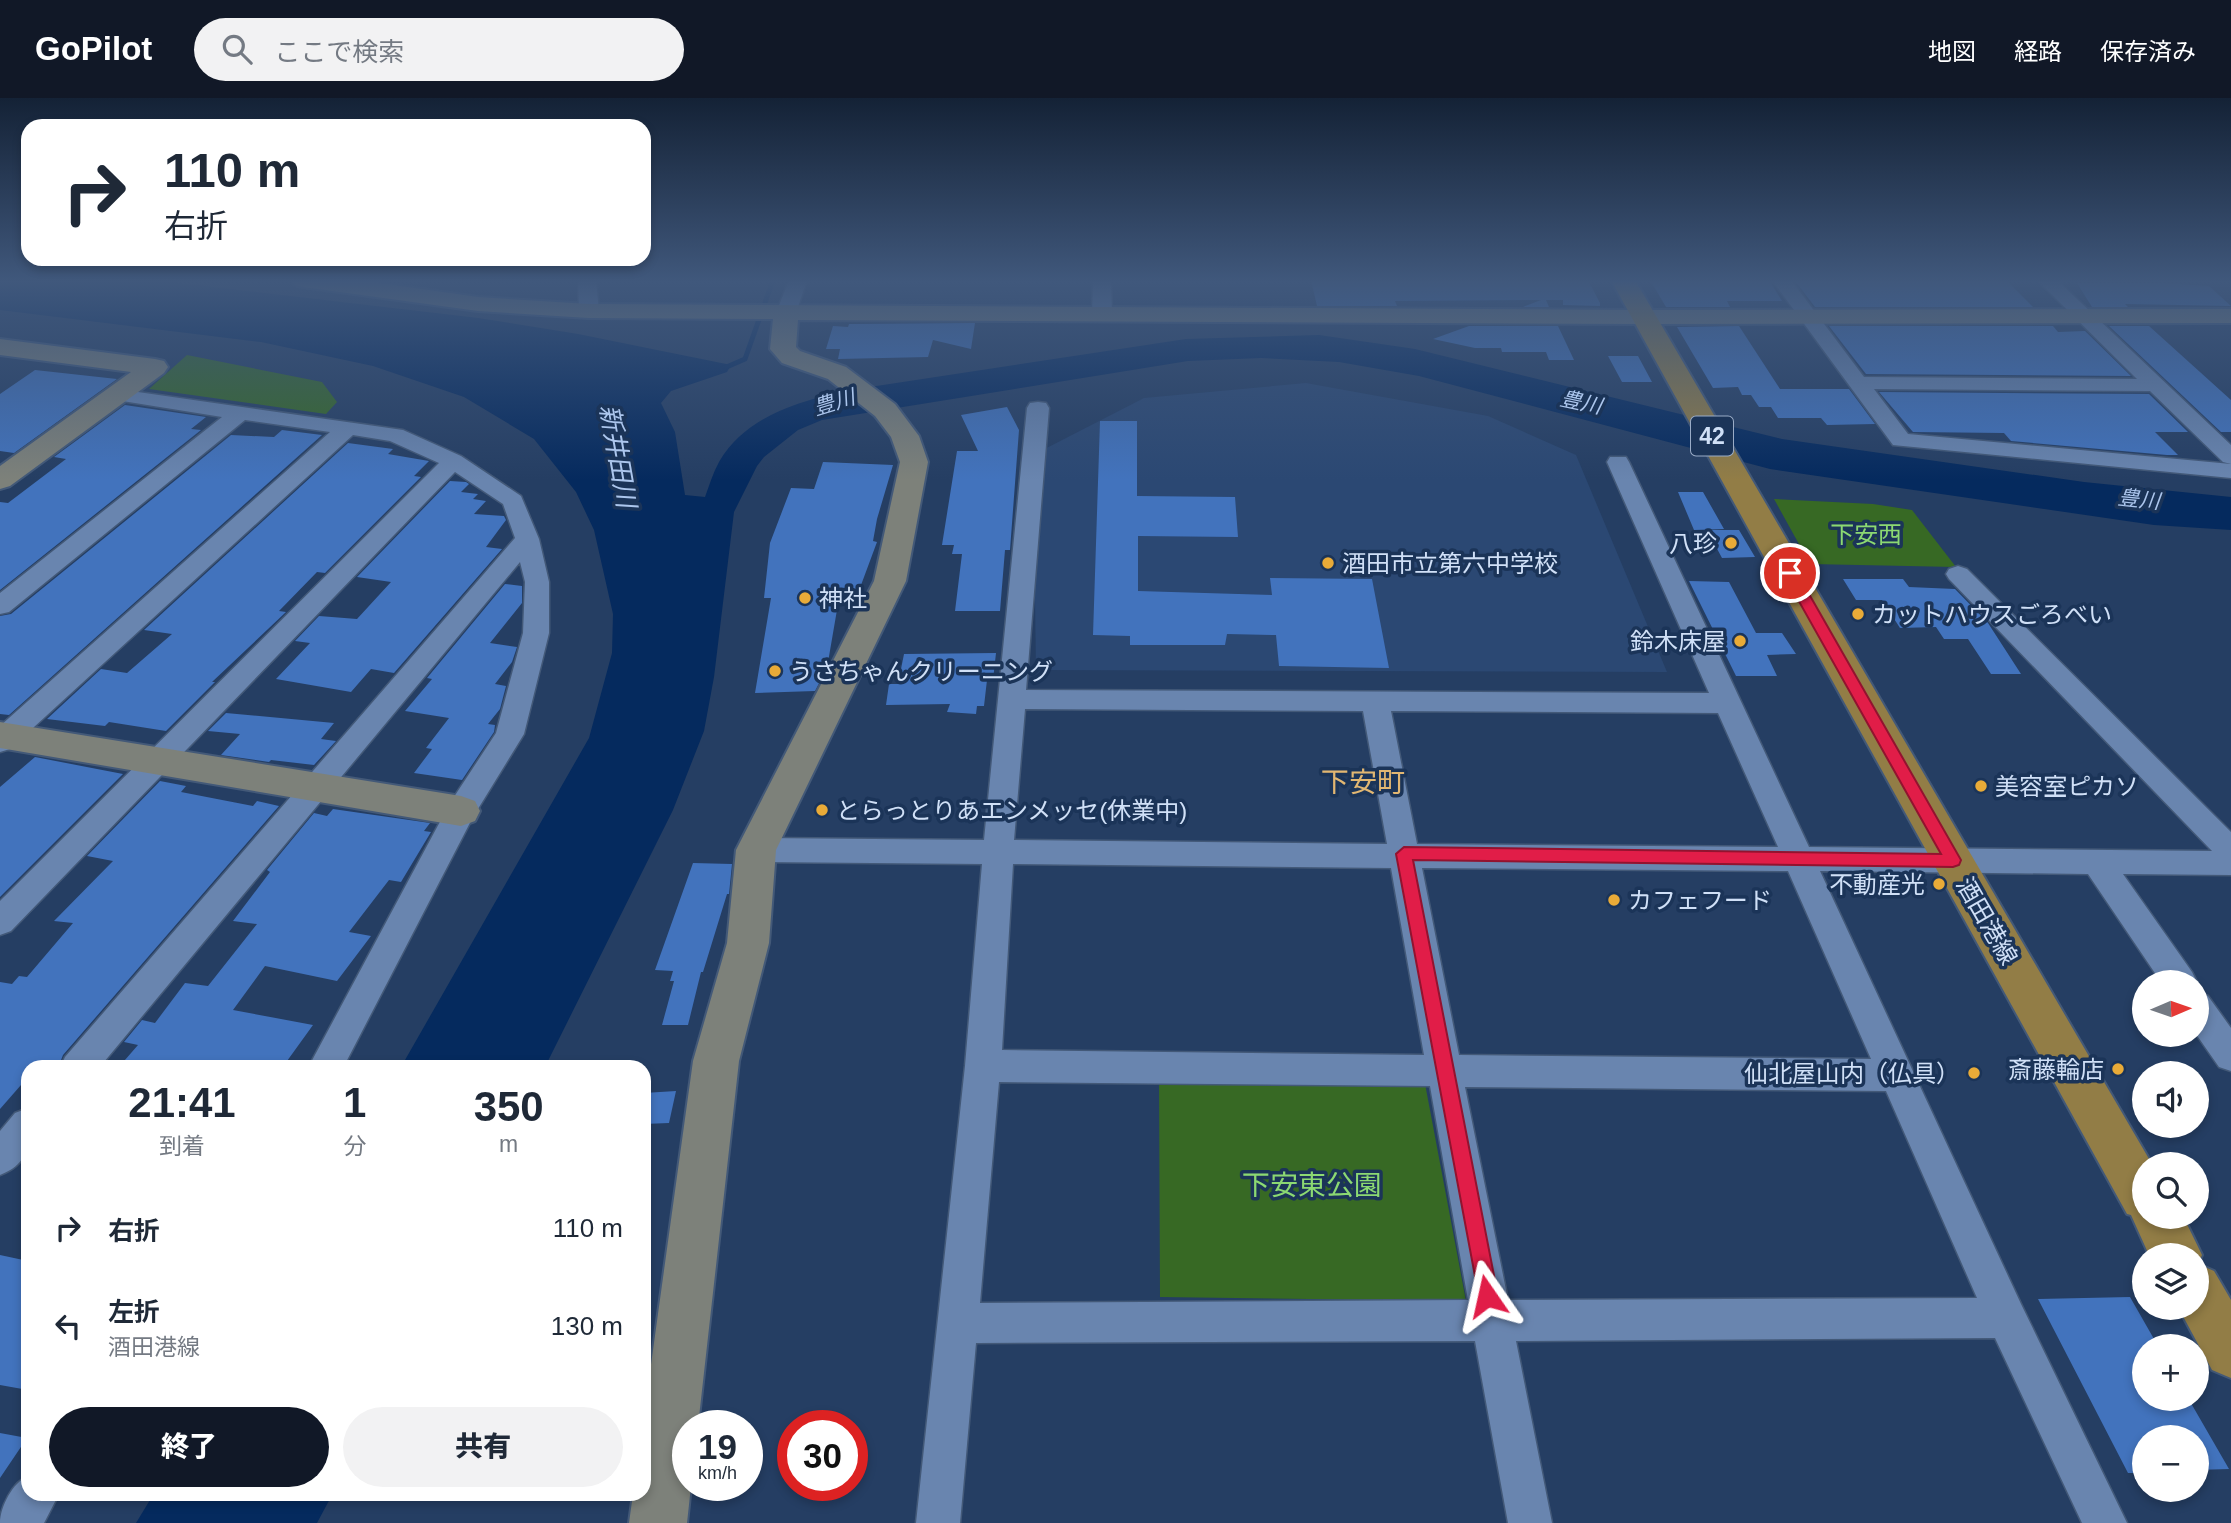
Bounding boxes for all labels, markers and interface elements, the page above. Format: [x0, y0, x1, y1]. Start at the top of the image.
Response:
search box [194, 18, 684, 81]
text: GoPilot [35, 30, 152, 67]
icon: search [218, 30, 256, 68]
text: ここで検索 [274, 37, 404, 67]
text: 地図 [1928, 38, 1976, 65]
text: 経路 [2014, 38, 2062, 65]
text: 保存済み [2100, 38, 2196, 65]
text: 110 m [164, 143, 300, 197]
icon: right [49, 147, 140, 238]
text: 右折 [164, 208, 228, 244]
water label: 豊川 [811, 384, 859, 419]
water label: 豊川 [1558, 386, 1606, 418]
water label: 新井田川 [594, 402, 642, 513]
road number: 42 [1691, 416, 1733, 456]
water label: 豊川 [2117, 485, 2163, 513]
park label: 下安西 [1830, 521, 1902, 548]
place label: 八珍 [1669, 530, 1717, 557]
marker: 八珍 [1723, 535, 1739, 551]
pin [1760, 543, 1820, 603]
place label: 酒田市立第六中学校 [1342, 550, 1558, 577]
icon: arrive [1771, 554, 1809, 592]
marker: 酒田市立第六中学校 [1320, 555, 1336, 571]
place label: 神社 [819, 585, 867, 612]
marker: 神社 [797, 590, 813, 606]
place label: カットハウスごろべい [1872, 601, 2112, 628]
marker: カットハウスごろべい [1850, 606, 1866, 622]
place label: 鈴木床屋 [1630, 628, 1726, 655]
marker: 鈴木床屋 [1732, 633, 1748, 649]
place label: うさちゃんクリーニング [789, 658, 1053, 685]
marker: うさちゃんクリーニング [767, 663, 783, 679]
district label: 下安町 [1321, 767, 1405, 798]
place label: 美容室ピカソ [1995, 773, 2139, 800]
marker: 美容室ピカソ [1973, 778, 1989, 794]
place label: とらっとりあエンメッセ(休業中) [836, 797, 1187, 824]
marker: とらっとりあエンメッセ(休業中) [814, 802, 830, 818]
place label: 不動産光 [1829, 871, 1925, 898]
street label: 酒田港線 [1951, 873, 2023, 969]
marker: 不動産光 [1931, 876, 1947, 892]
place label: カフェフード [1628, 887, 1772, 914]
marker: カフェフード [1606, 892, 1622, 908]
north arrow [2132, 970, 2208, 1046]
map controls [2132, 970, 2209, 1502]
place label: 斎藤輪店 [2008, 1056, 2104, 1083]
place label: 仙北屋山内（仏具） [1744, 1060, 1960, 1087]
marker: 斎藤輪店 [2110, 1061, 2126, 1077]
button: sound [2132, 1061, 2209, 1138]
marker: 仙北屋山内（仏具） [1966, 1065, 1982, 1081]
text: 21:41 [128, 1079, 236, 1126]
text: 1 [343, 1079, 366, 1126]
text: 350 [474, 1083, 544, 1130]
text: m [499, 1131, 518, 1157]
text: 到着 [159, 1133, 205, 1159]
text: 分 [343, 1133, 366, 1159]
button: search [2132, 1152, 2209, 1229]
park label: 下安東公園 [1242, 1170, 1382, 1201]
icon: right [49, 1209, 87, 1247]
text: 110 m [553, 1213, 623, 1243]
text: 右折 [108, 1216, 160, 1246]
button: layers [2132, 1243, 2209, 1320]
position arrow [1450, 1259, 1524, 1333]
text: 左折 [108, 1297, 160, 1327]
icon: left [49, 1307, 87, 1345]
text: 130 m [551, 1311, 623, 1341]
text: 酒田港線 [108, 1334, 200, 1360]
button: + [2132, 1334, 2209, 1411]
button: 終了 [49, 1407, 329, 1487]
button: 共有 [343, 1407, 623, 1487]
speed limit sign: 30 [777, 1410, 868, 1501]
button: − [2132, 1425, 2209, 1502]
text: 19 [698, 1427, 737, 1466]
text: km/h [698, 1463, 737, 1483]

